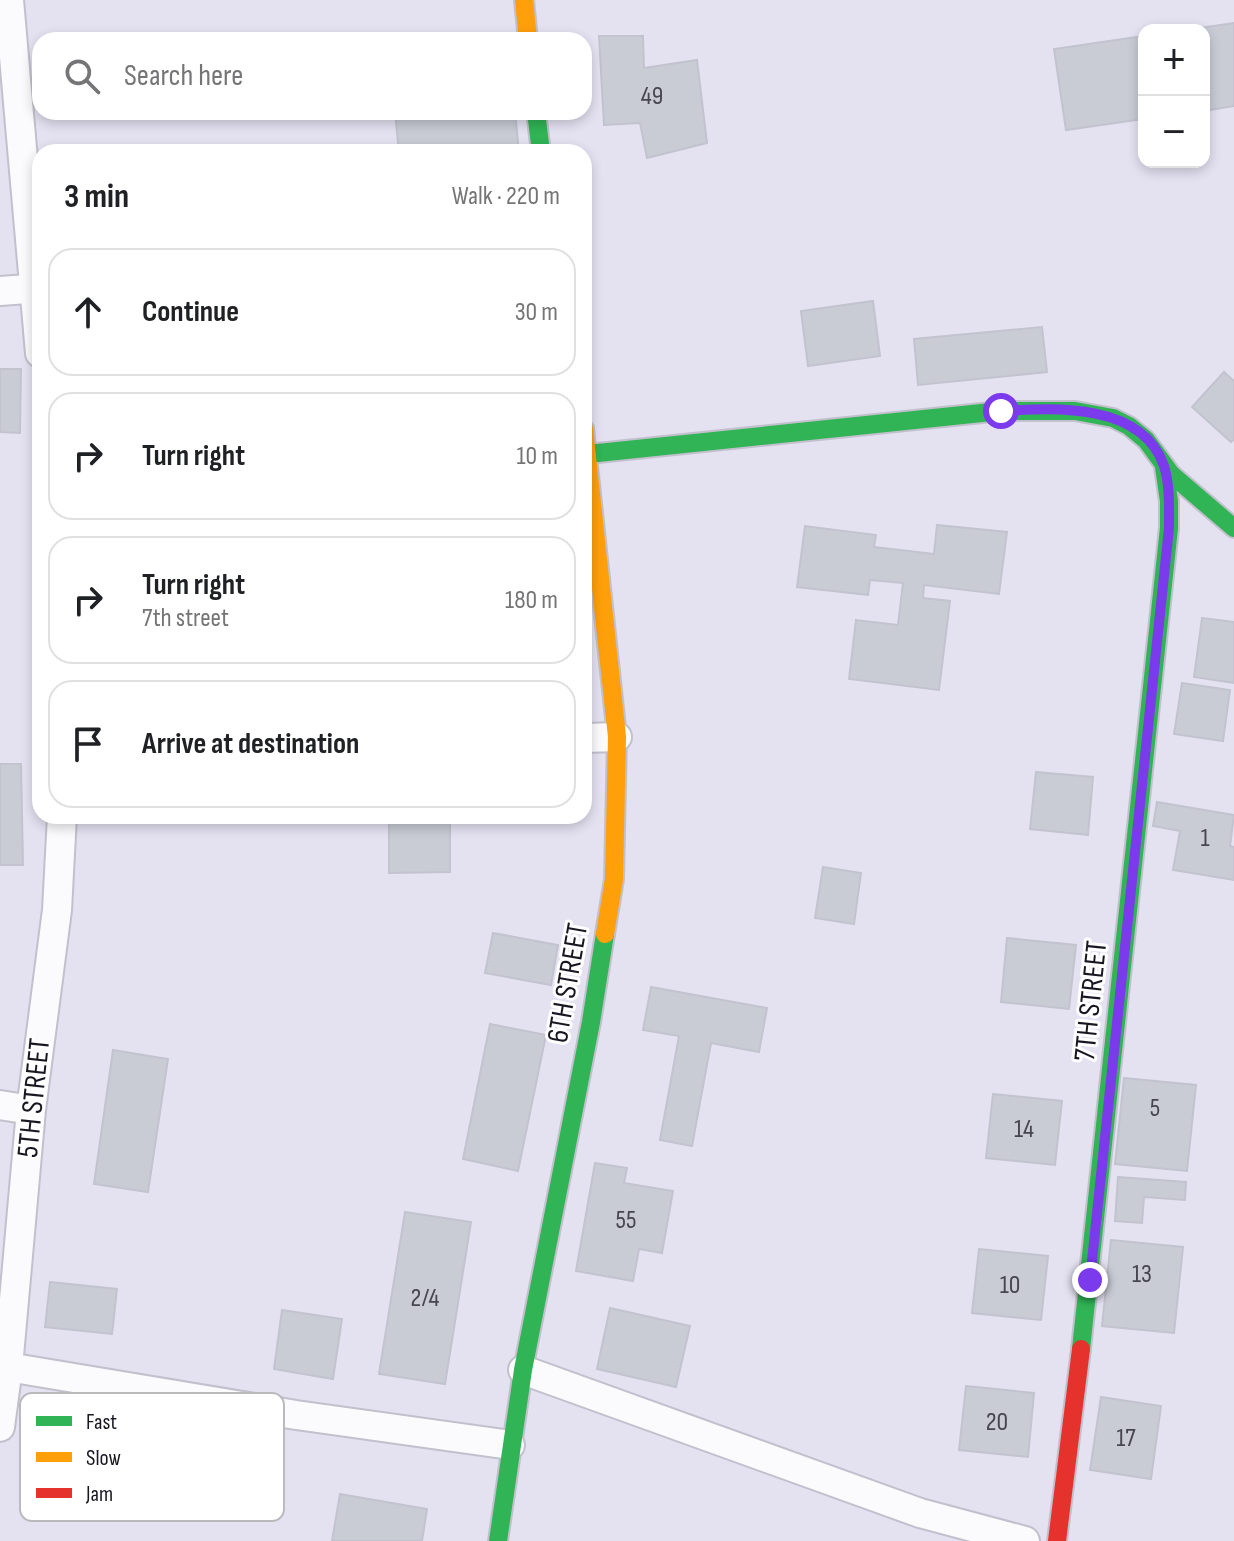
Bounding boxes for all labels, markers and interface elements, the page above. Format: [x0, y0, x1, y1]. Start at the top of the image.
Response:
map controls [1138, 24, 1210, 168]
button: + [1138, 24, 1210, 96]
search box [32, 32, 592, 120]
icon: search [60, 54, 104, 98]
text: Search here [124, 58, 243, 94]
house number: 49 [641, 81, 663, 112]
button: − [1138, 96, 1210, 168]
text: 3 min [64, 176, 129, 217]
text: Walk · 220 m [452, 181, 560, 212]
icon: ahead [66, 290, 110, 334]
text: Continue [142, 294, 239, 330]
text: 30 m [515, 297, 558, 328]
route start [983, 393, 1019, 429]
icon: right [66, 434, 110, 478]
text: Turn right [142, 438, 245, 474]
text: 10 m [516, 441, 558, 472]
text: Turn right [142, 567, 245, 603]
icon: right [66, 578, 110, 622]
text: 180 m [505, 585, 558, 616]
text: 7th street [142, 603, 229, 634]
icon: arrive [66, 722, 110, 766]
text: Arrive at destination [142, 726, 359, 762]
house number: 1 [1200, 823, 1210, 854]
street label: 6TH STREET [540, 920, 596, 1046]
street label: 7TH STREET [1067, 939, 1115, 1063]
street label: 5TH STREET [10, 1037, 58, 1159]
house number: 5 [1150, 1093, 1160, 1124]
house number: 14 [1014, 1114, 1034, 1145]
house number: 55 [616, 1205, 636, 1236]
house number: 13 [1132, 1259, 1152, 1290]
route end [1072, 1262, 1108, 1298]
house number: 10 [1000, 1270, 1020, 1301]
house number: 2/4 [411, 1283, 440, 1314]
legend [20, 1393, 284, 1521]
house number: 20 [986, 1407, 1008, 1438]
text: Fast [86, 1409, 117, 1436]
house number: 17 [1116, 1423, 1136, 1454]
text: Slow [86, 1445, 121, 1472]
text: Jam [85, 1481, 113, 1508]

